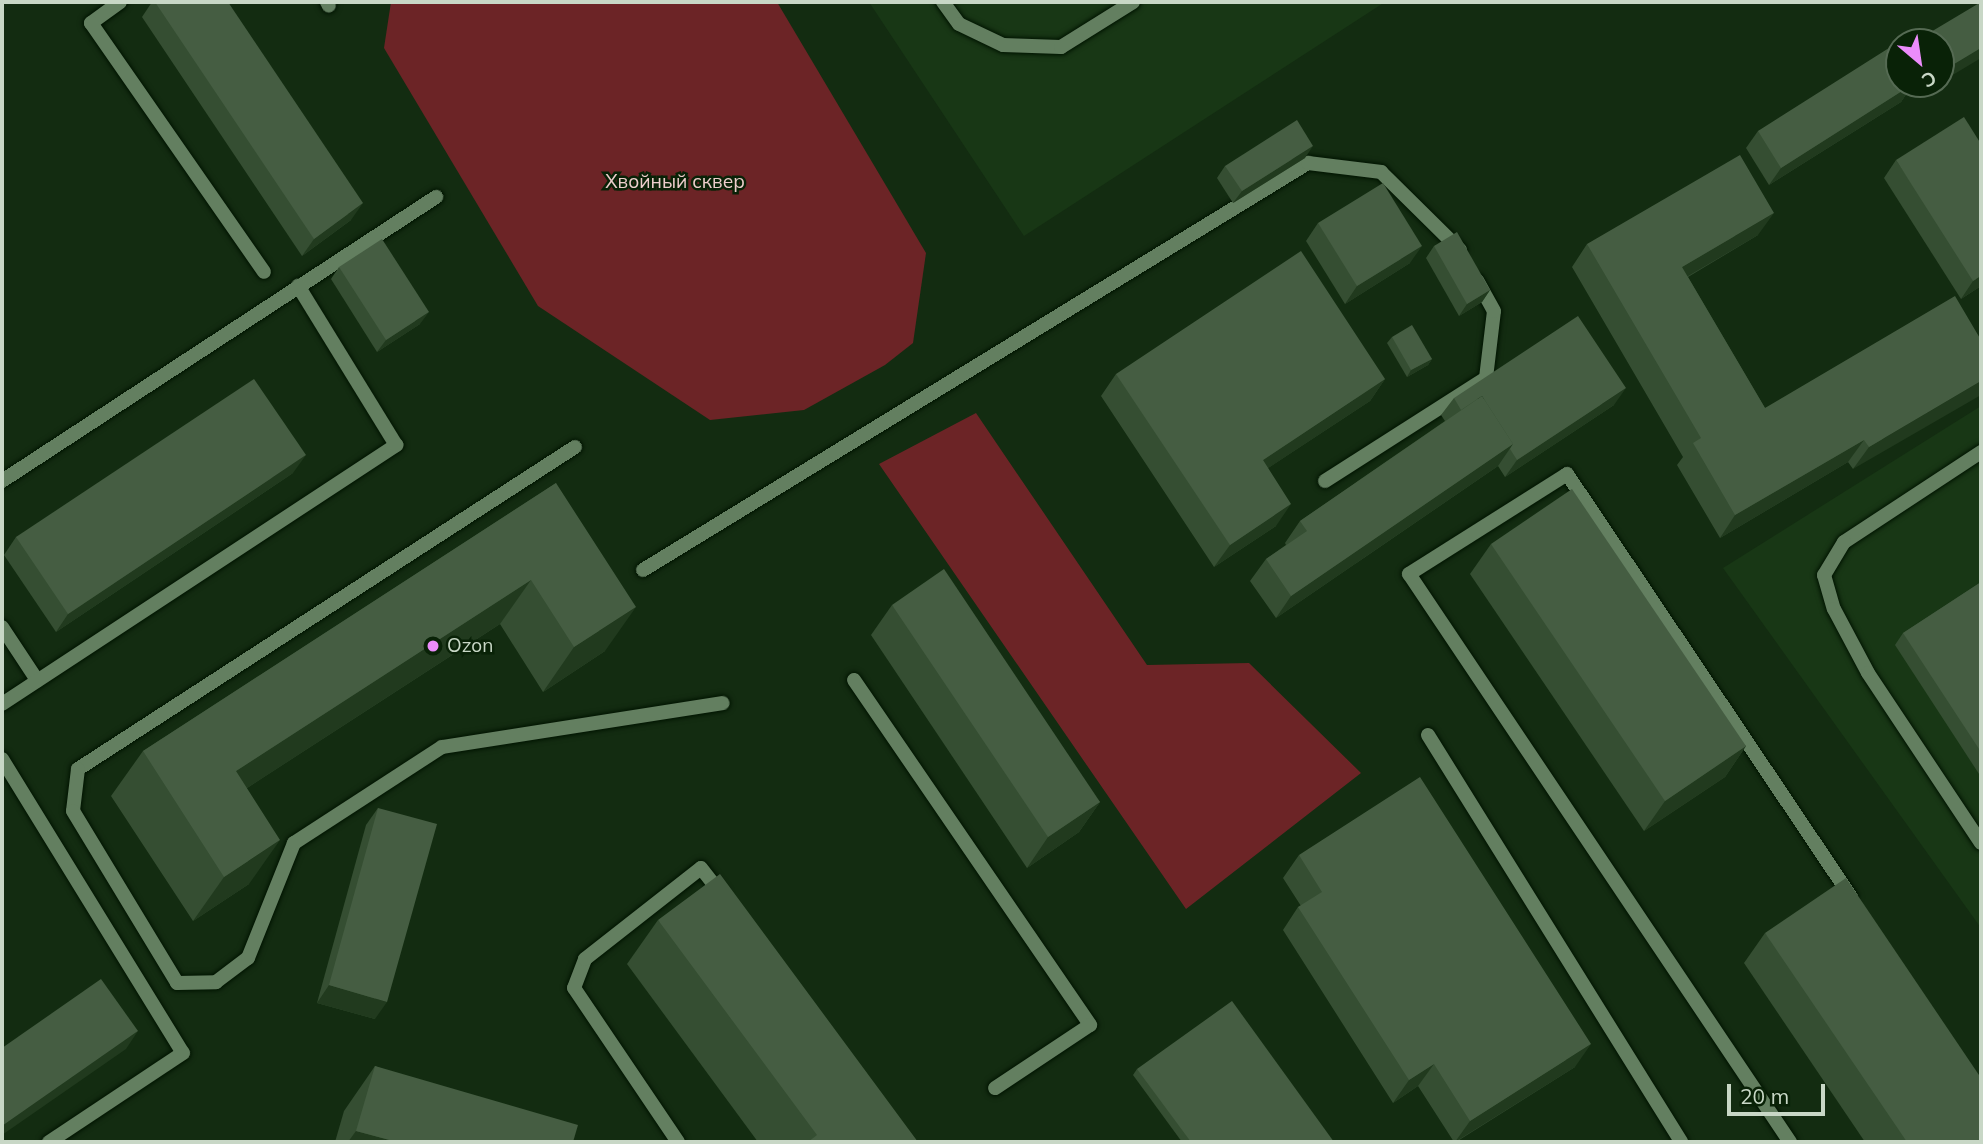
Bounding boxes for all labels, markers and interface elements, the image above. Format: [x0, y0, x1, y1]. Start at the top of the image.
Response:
north arrow [1885, 28, 1955, 98]
text: С [1918, 66, 1941, 93]
park label: Хвойный сквер [605, 171, 745, 193]
place label: Ozon [447, 635, 493, 657]
marker: Ozon [425, 638, 441, 654]
scale bar [1731, 1070, 1829, 1114]
text: 20 m [1740, 1083, 1789, 1109]

